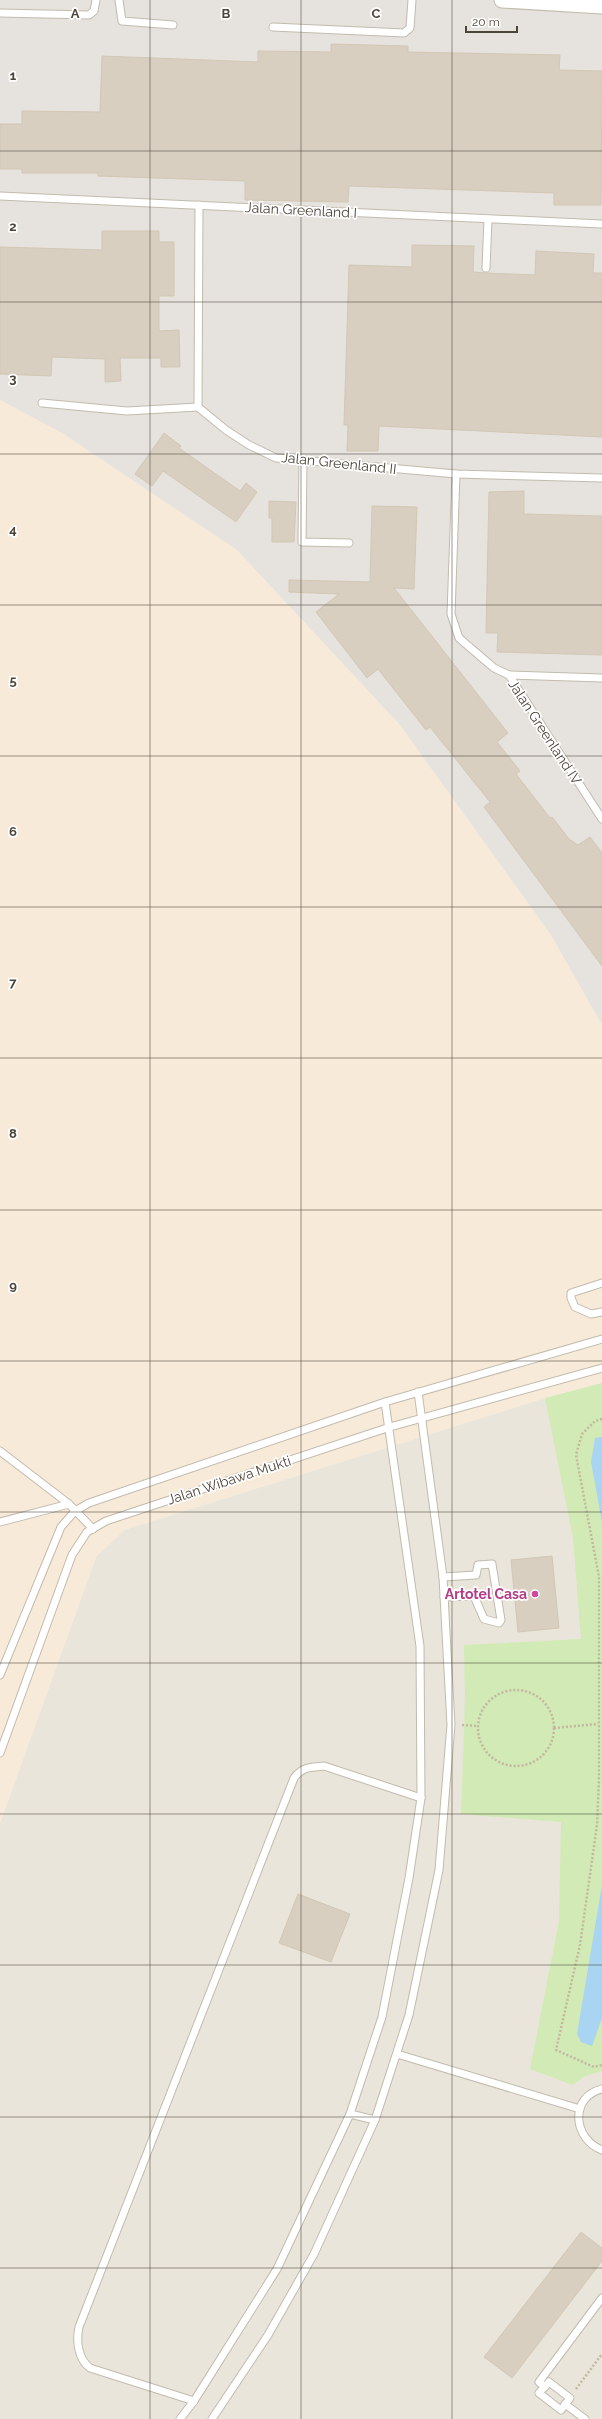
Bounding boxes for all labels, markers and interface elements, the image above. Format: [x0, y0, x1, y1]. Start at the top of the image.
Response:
text: A [71, 6, 80, 21]
text: B [222, 6, 231, 21]
text: C [372, 6, 381, 21]
scale bar [466, 8, 517, 34]
text: 20 m [472, 15, 500, 29]
text: 1 [10, 68, 17, 83]
street label: Jalan Greenland I [245, 199, 357, 221]
text: 2 [9, 219, 17, 234]
text: 3 [9, 371, 17, 386]
street label: Jalan Greenland II [281, 449, 397, 477]
text: 4 [9, 522, 17, 537]
text: 5 [9, 673, 17, 688]
street label: Jalan Greenland IV [505, 677, 585, 788]
text: 6 [9, 824, 17, 839]
text: 7 [9, 975, 17, 990]
text: 8 [9, 1126, 17, 1141]
text: 9 [9, 1278, 17, 1293]
street label: Jalan Wibawa Mukti [165, 1452, 293, 1508]
place label: Artotel Casa [445, 1586, 527, 1602]
marker: Artotel Casa [530, 1589, 540, 1599]

